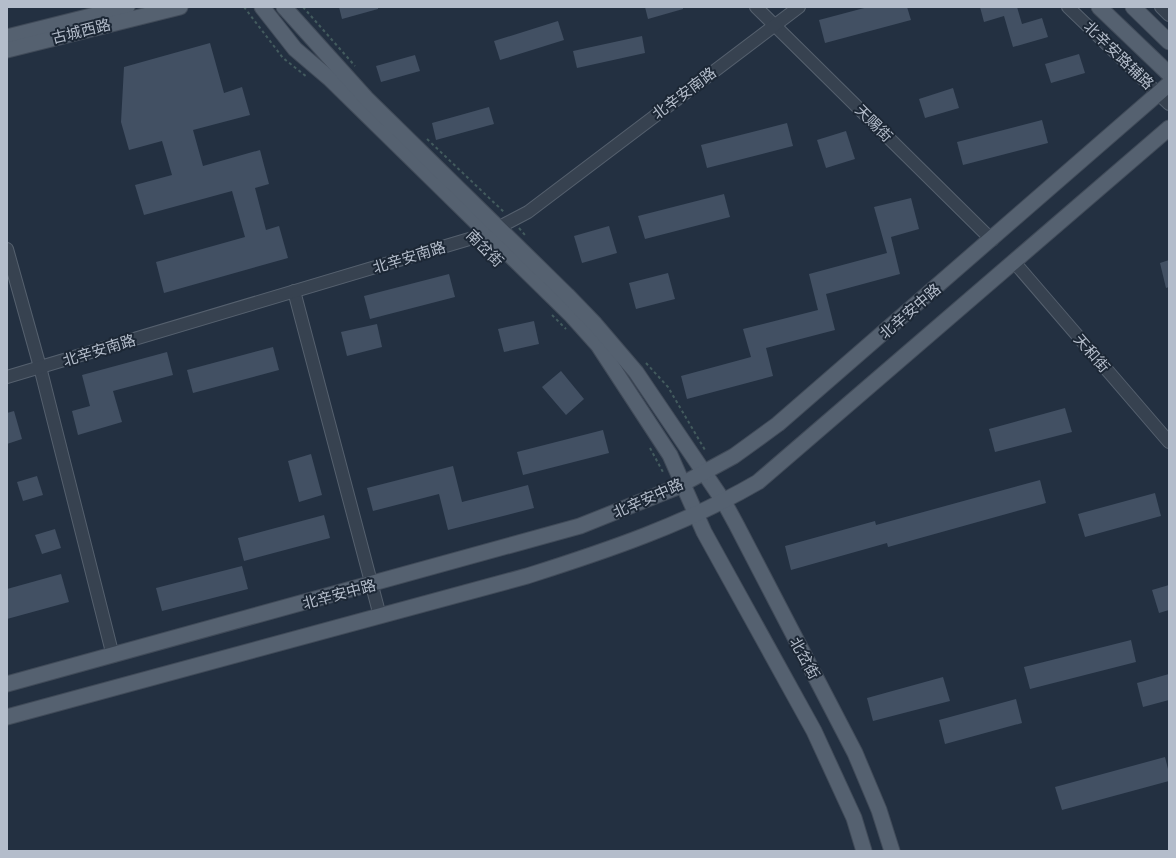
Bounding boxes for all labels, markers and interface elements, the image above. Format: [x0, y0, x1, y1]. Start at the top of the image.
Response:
street label: 古城西路 [50, 15, 112, 47]
street label: 北辛安路辅路 [1080, 17, 1158, 93]
street label: 北辛安南路 [648, 63, 720, 123]
street label: 天赐街 [851, 100, 897, 146]
street label: 南岔街 [462, 225, 508, 271]
street label: 北辛安南路 [370, 237, 448, 277]
street label: 北辛安中路 [875, 279, 945, 343]
street label: 北辛安南路 [60, 330, 138, 370]
street label: 天和街 [1070, 330, 1114, 376]
street label: 北辛安中路 [610, 474, 686, 522]
street label: 北辛安中路 [300, 575, 378, 613]
street label: 北岔街 [786, 634, 824, 682]

